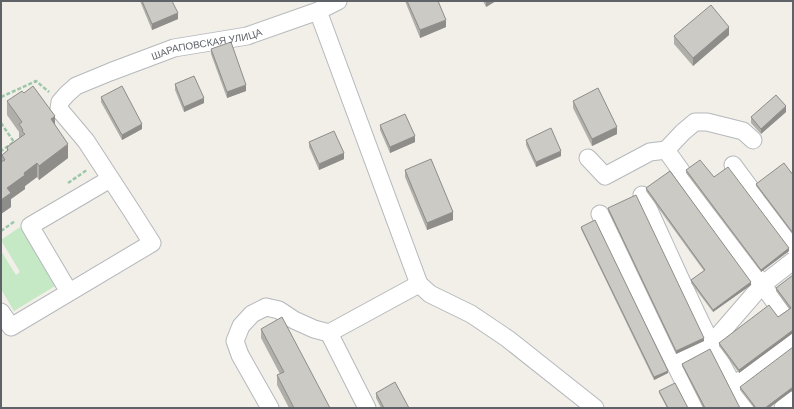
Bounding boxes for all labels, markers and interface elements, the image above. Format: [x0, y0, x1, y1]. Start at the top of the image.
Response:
street label: ШАРАПОВСКАЯ УЛИЦА [149, 25, 264, 63]

